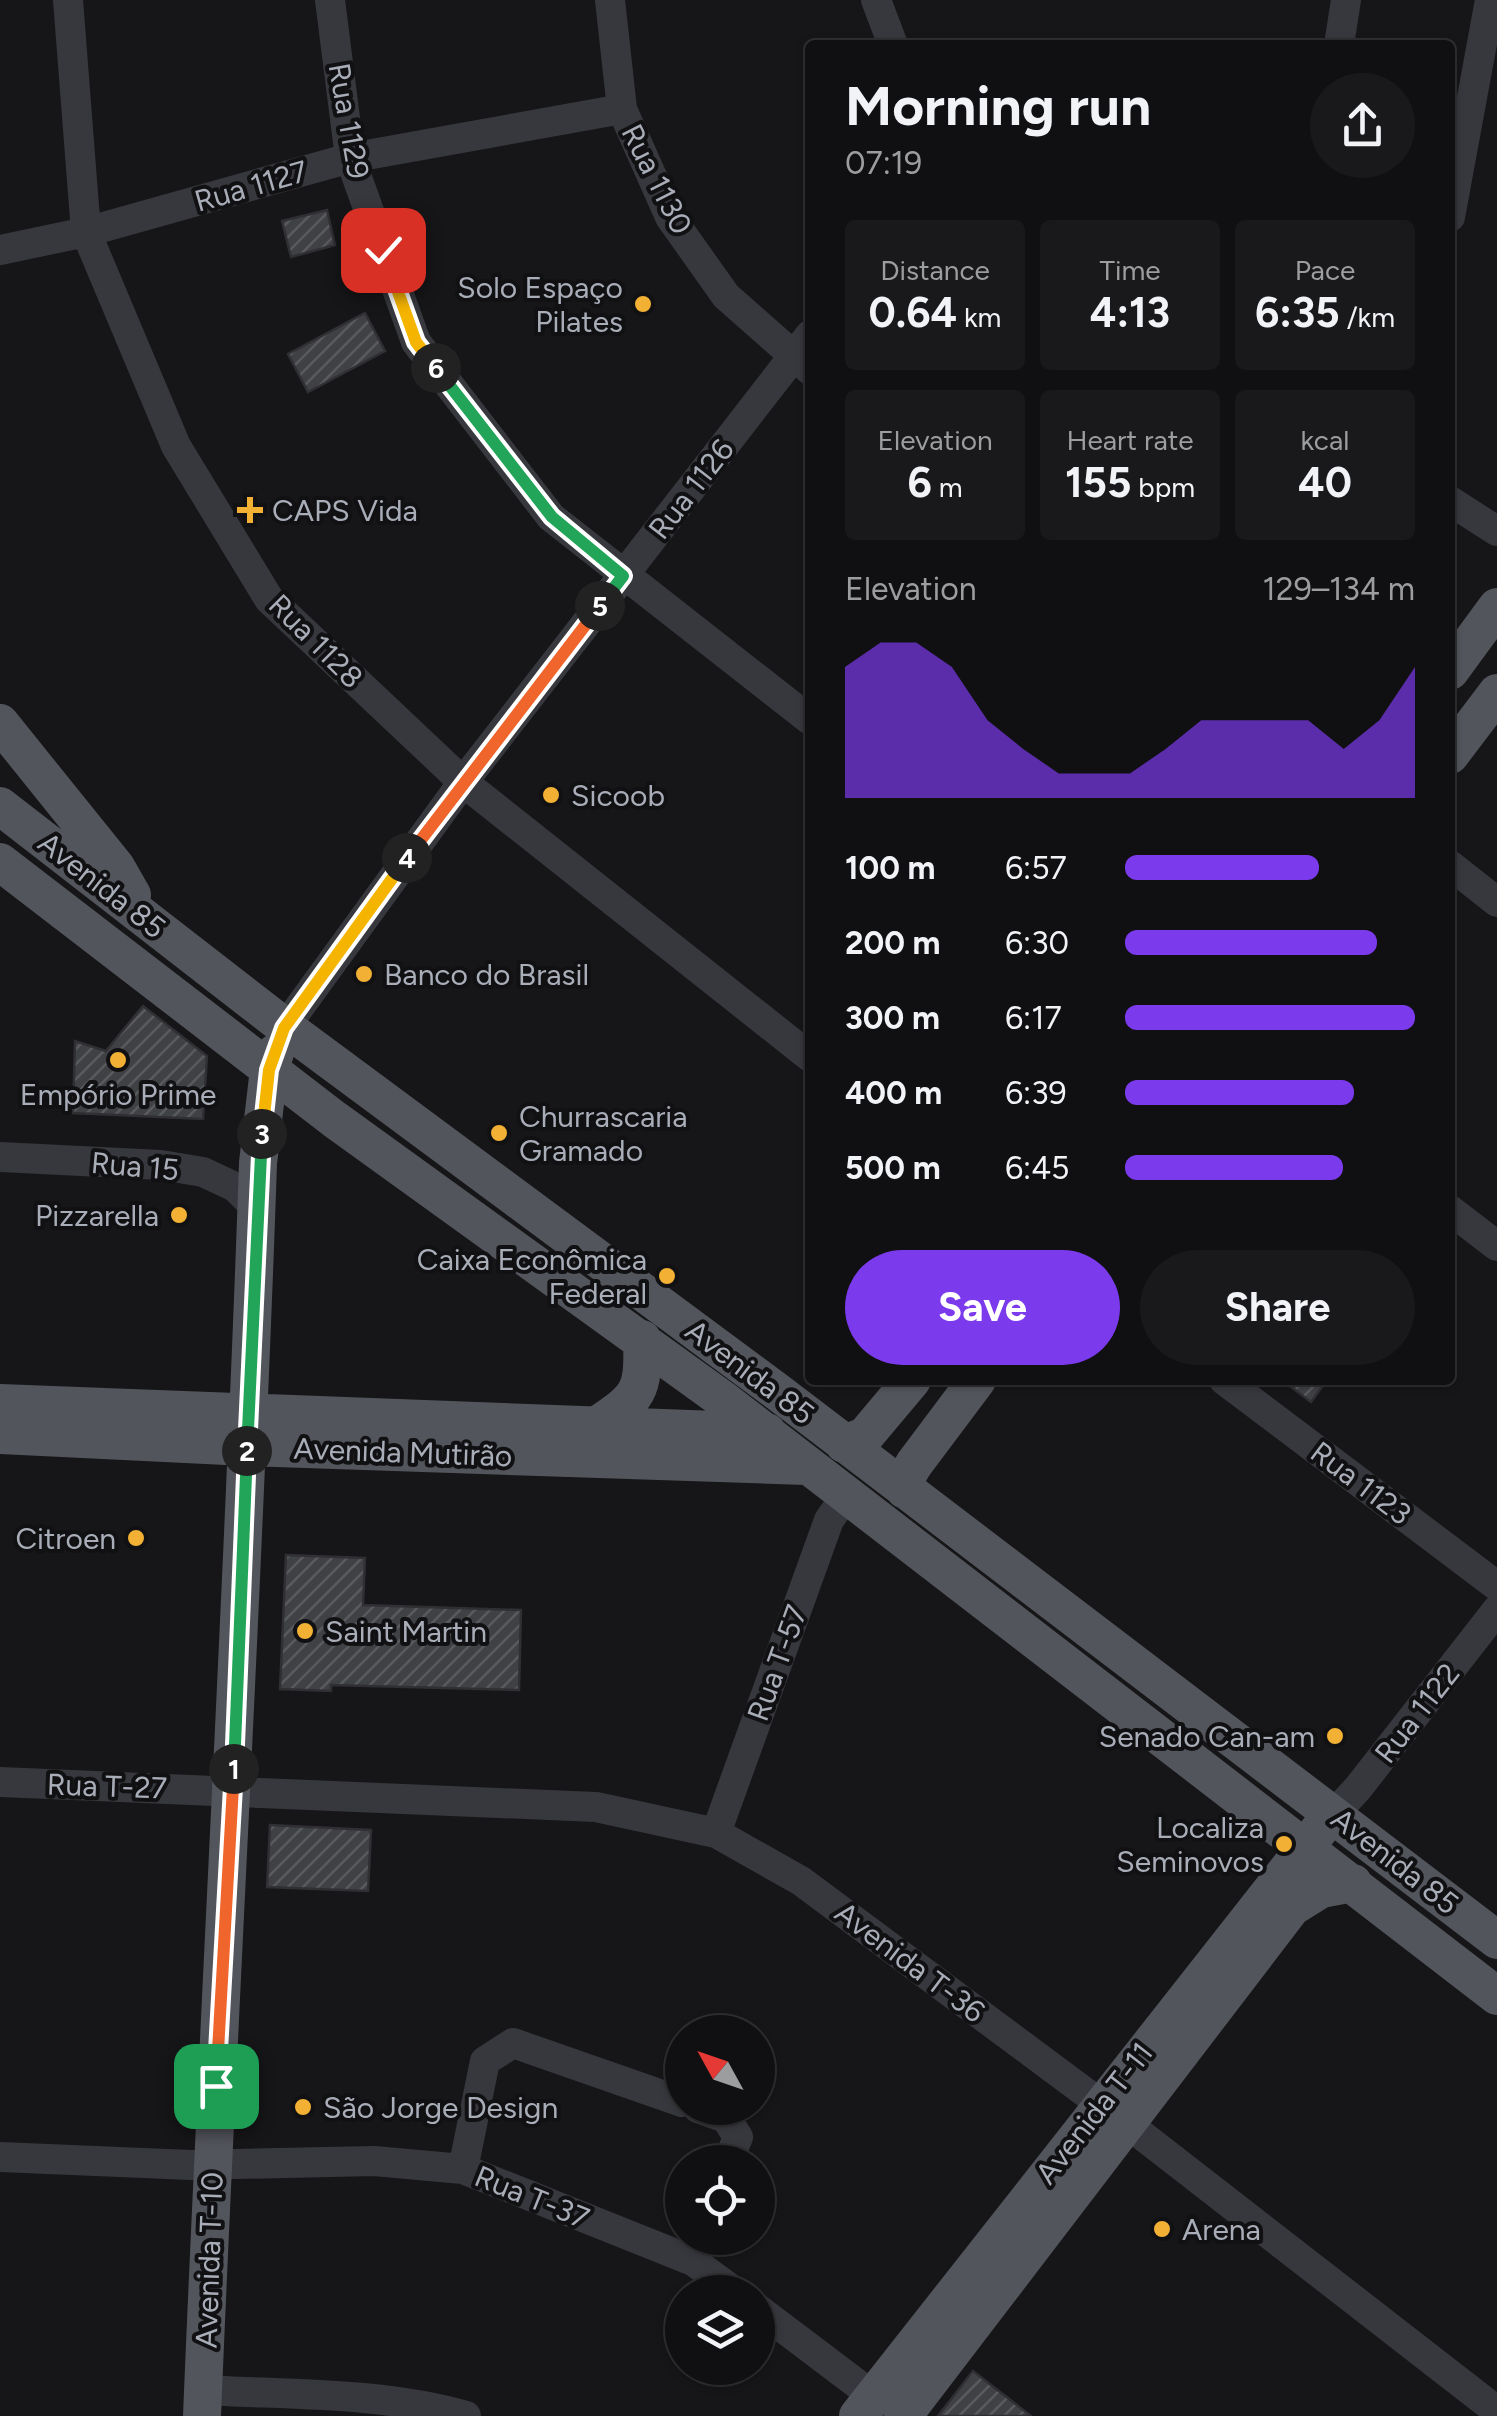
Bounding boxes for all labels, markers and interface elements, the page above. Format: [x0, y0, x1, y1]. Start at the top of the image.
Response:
street label: Rua 1129 [321, 60, 377, 182]
text: Morning run [845, 73, 1151, 139]
button: share [1310, 73, 1415, 178]
street label: Rua 1130 [614, 118, 700, 240]
text: 07:19 [845, 144, 922, 182]
street label: Rua 1127 [190, 152, 312, 220]
pin [341, 208, 426, 293]
icon: check [356, 223, 411, 278]
text: Distance [880, 253, 990, 287]
text: Time [1099, 253, 1161, 287]
text: Pace [1295, 253, 1355, 287]
place label: Solo Espaço Pilates [457, 269, 623, 340]
text: 0.64 [869, 287, 957, 338]
text: 4:13 [1090, 287, 1170, 338]
text: 6:35 [1255, 287, 1340, 338]
marker: Solo Espaço Pilates [632, 293, 654, 315]
text: km [957, 300, 1001, 334]
text: /km [1340, 300, 1395, 334]
pin: 6 [411, 343, 461, 393]
text: 6 [428, 351, 444, 385]
text: Elevation [877, 423, 993, 457]
text: Heart rate [1066, 423, 1194, 457]
text: kcal [1301, 423, 1349, 457]
street label: Rua 1126 [640, 432, 742, 546]
text: 6 [907, 457, 932, 508]
text: 155 [1065, 457, 1131, 508]
text: 40 [1298, 457, 1352, 508]
text: m [932, 470, 963, 504]
text: bpm [1131, 470, 1195, 504]
place label: CAPS Vida [272, 492, 418, 529]
marker: CAPS Vida [237, 497, 263, 523]
text: Elevation [845, 570, 977, 608]
text: 129–134 m [1263, 570, 1415, 608]
pin: 5 [575, 581, 625, 631]
street label: Rua 1128 [261, 586, 371, 696]
text: 5 [592, 589, 608, 623]
place label: Sicoob [571, 777, 665, 814]
marker: Sicoob [540, 784, 562, 806]
street label: Avenida 85 [31, 824, 173, 946]
pin: 4 [382, 833, 432, 883]
text: 4 [398, 841, 416, 875]
text: 100 m [845, 849, 936, 887]
text: 6:57 [1005, 849, 1067, 887]
text: 200 m [845, 924, 941, 962]
text: 6:30 [1005, 924, 1069, 962]
place label: Banco do Brasil [384, 956, 589, 993]
marker: Banco do Brasil [353, 963, 375, 985]
text: 300 m [845, 999, 940, 1037]
text: 6:17 [1005, 999, 1062, 1037]
marker: Empório Prime [107, 1049, 129, 1071]
text: 400 m [845, 1074, 942, 1112]
text: 6:39 [1005, 1074, 1067, 1112]
place label: Empório Prime [20, 1076, 216, 1113]
place label: Churrascaria Gramado [519, 1098, 688, 1169]
pin: 3 [237, 1109, 287, 1159]
text: 3 [254, 1117, 270, 1151]
marker: Churrascaria Gramado [488, 1122, 510, 1144]
street label: Rua 15 [90, 1144, 180, 1188]
text: 500 m [845, 1149, 941, 1187]
text: 6:45 [1005, 1149, 1069, 1187]
place label: Pizzarella [35, 1197, 159, 1234]
marker: Pizzarella [168, 1204, 190, 1226]
place label: Caixa Econômica Federal [417, 1241, 647, 1312]
button: Save [845, 1250, 1120, 1365]
button: Share [1140, 1250, 1415, 1365]
marker: Caixa Econômica Federal [656, 1265, 678, 1287]
street label: Avenida 85 [678, 1312, 822, 1432]
pin: 2 [222, 1426, 272, 1476]
street label: Avenida Mutirão [293, 1430, 513, 1474]
street label: Rua 1123 [1304, 1433, 1418, 1533]
text: 2 [239, 1434, 255, 1468]
place label: Citroen [15, 1520, 116, 1557]
marker: Citroen [125, 1527, 147, 1549]
street label: Rua T-57 [739, 1600, 815, 1726]
place label: Saint Martin [325, 1613, 487, 1650]
marker: Saint Martin [294, 1620, 316, 1642]
street label: Rua 1122 [1367, 1656, 1467, 1770]
place label: Senado Can-am [1099, 1718, 1315, 1755]
marker: Senado Can-am [1324, 1725, 1346, 1747]
pin: 1 [209, 1744, 259, 1794]
text: 1 [228, 1752, 240, 1786]
street label: Rua T-27 [46, 1765, 168, 1807]
street label: Avenida 85 [1324, 1800, 1466, 1922]
place label: Localiza Seminovos [1116, 1809, 1264, 1880]
marker: Localiza Seminovos [1273, 1833, 1295, 1855]
street label: Avenida T-36 [828, 1894, 992, 2030]
north arrow [665, 2015, 775, 2125]
map controls [665, 2015, 775, 2385]
street label: Avenida T-11 [1027, 2035, 1161, 2191]
pin [174, 2044, 259, 2129]
icon: arrive [189, 2059, 244, 2114]
place label: São Jorge Design [323, 2089, 558, 2126]
marker: São Jorge Design [292, 2096, 314, 2118]
button: locate [665, 2145, 775, 2255]
street label: Rua T-37 [470, 2157, 594, 2237]
street label: Avenida T-10 [187, 2171, 231, 2349]
place label: Arena [1182, 2211, 1261, 2248]
marker: Arena [1151, 2218, 1173, 2240]
button: layers [665, 2275, 775, 2385]

